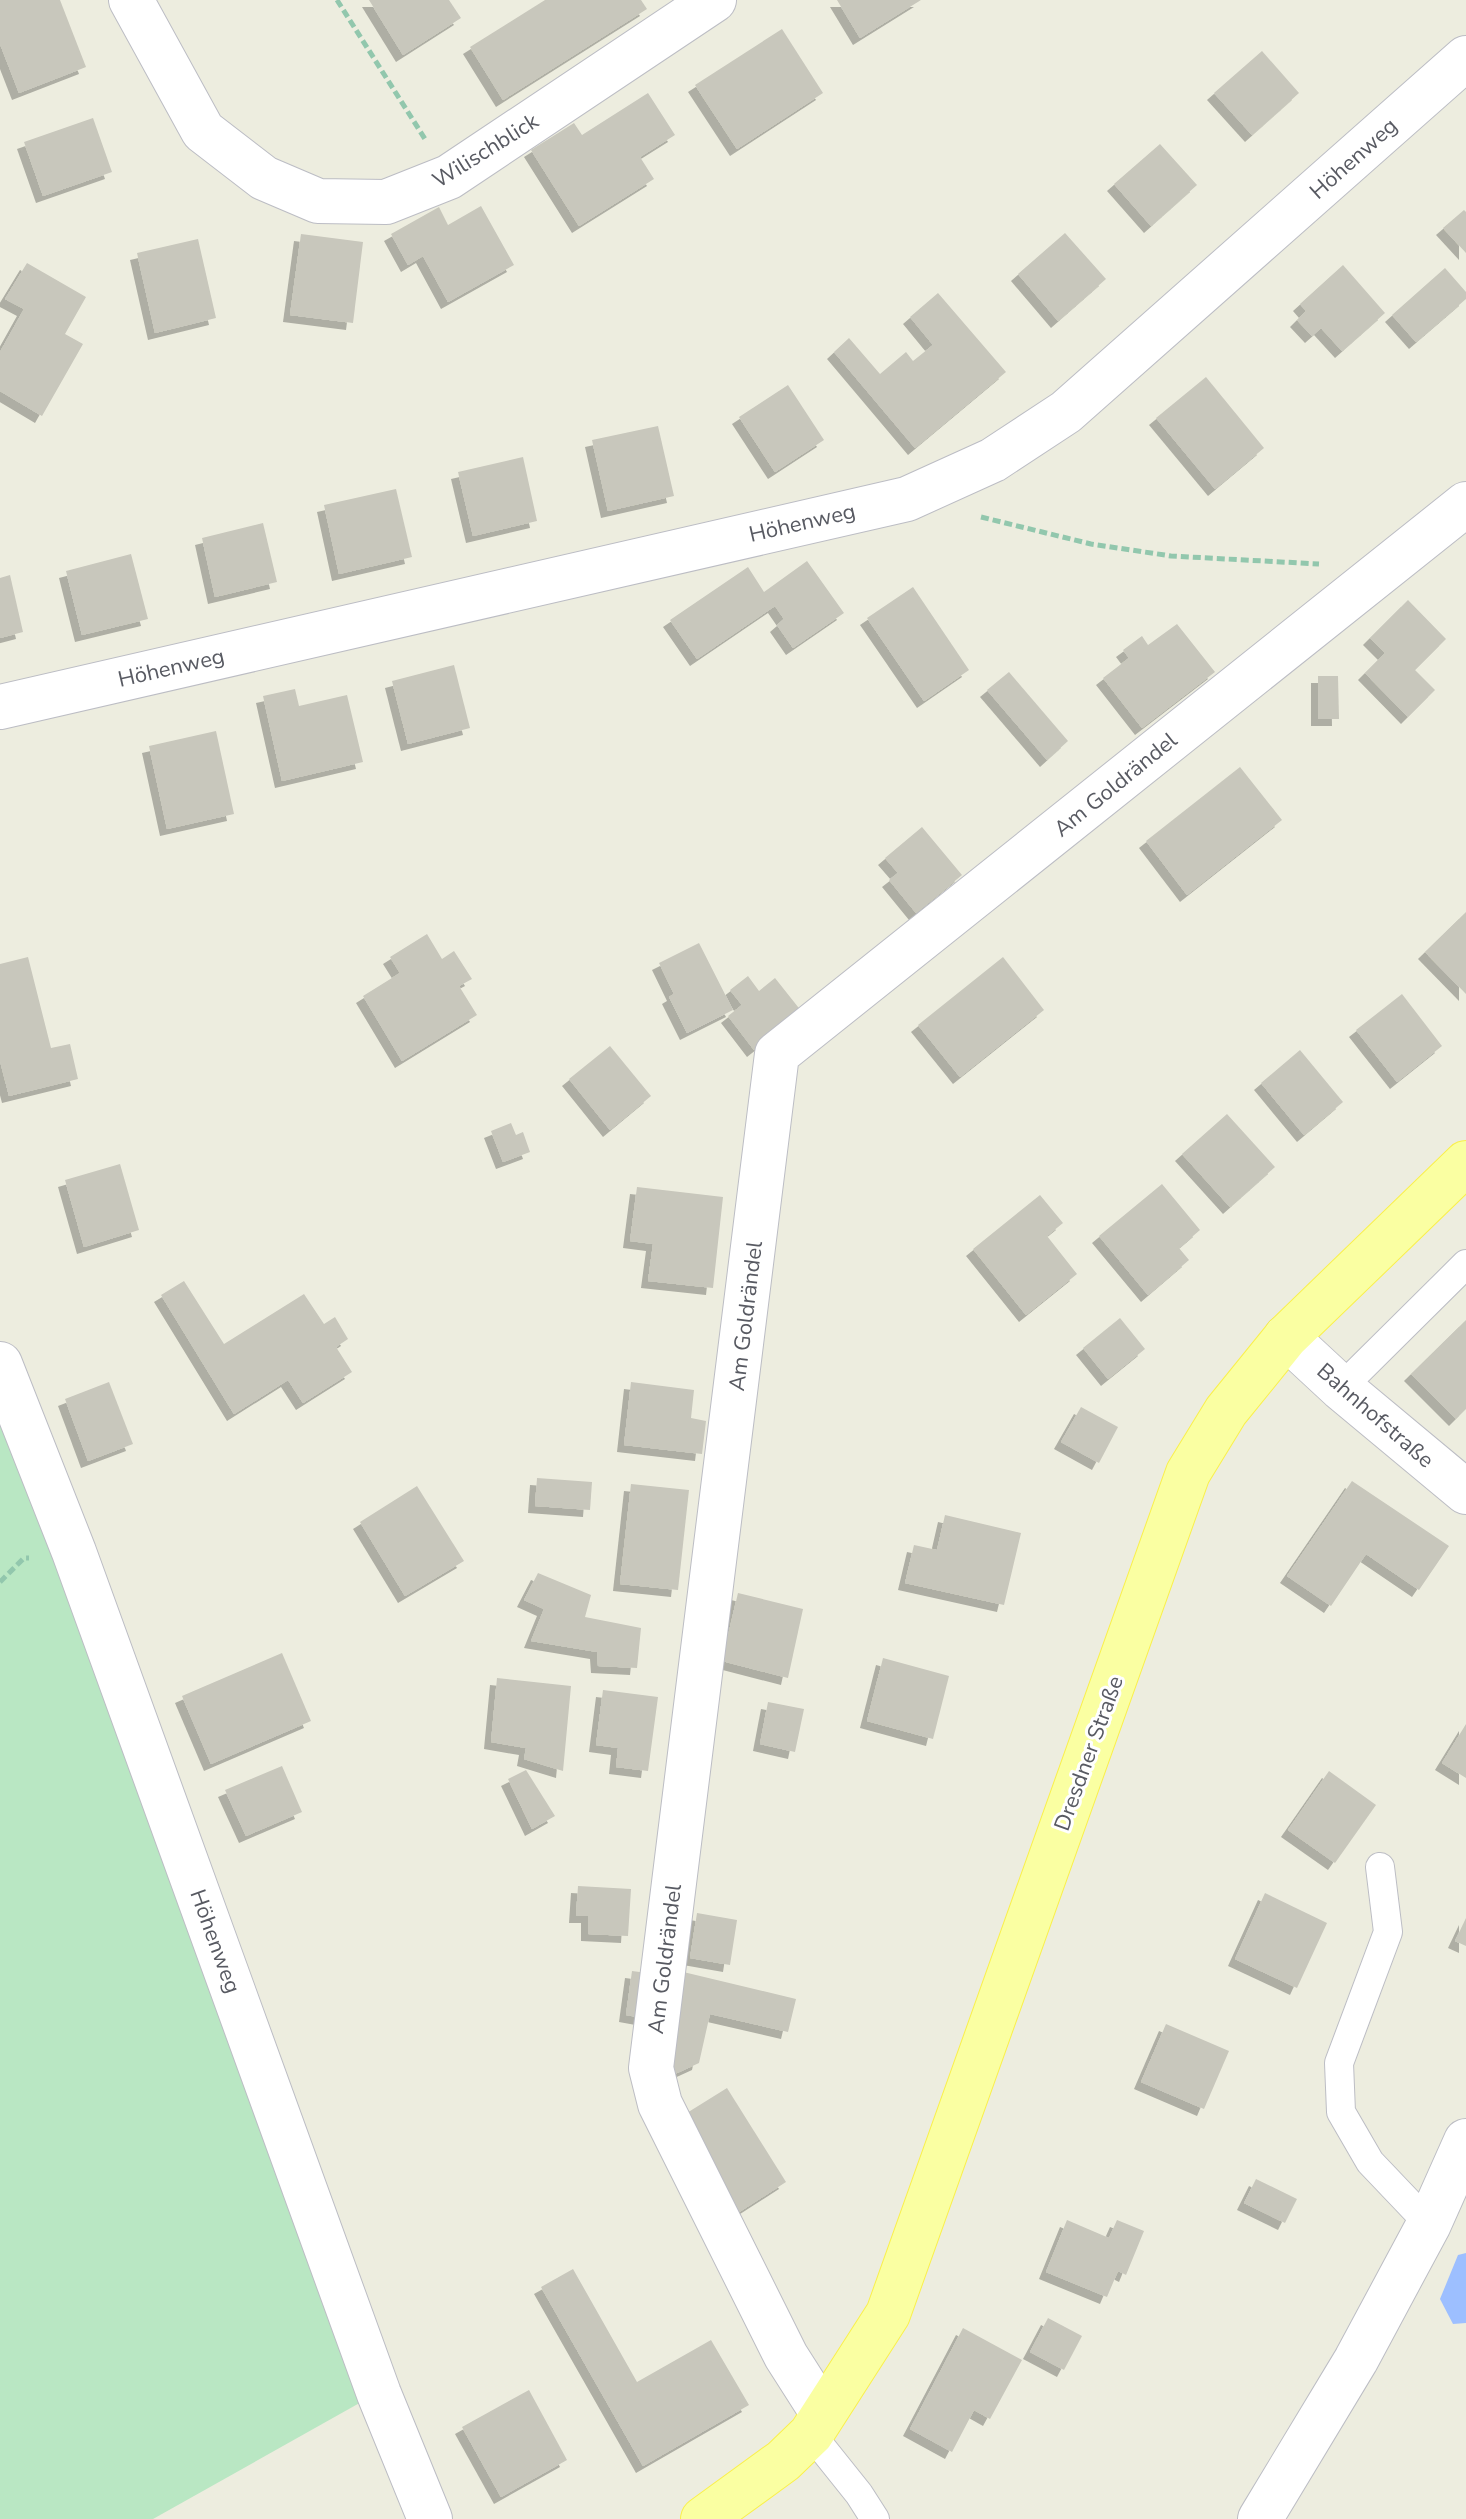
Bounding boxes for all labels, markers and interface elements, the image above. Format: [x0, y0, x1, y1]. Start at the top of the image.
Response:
street label: Wilischblick [427, 106, 545, 195]
street label: Höhenweg [1303, 111, 1404, 206]
street label: Höhenweg [746, 496, 858, 550]
street label: Höhenweg [115, 641, 227, 695]
street label: Am Goldrändel [1048, 725, 1184, 844]
street label: Am Goldrändel [722, 1239, 770, 1393]
street label: Bahnhofstraße [1310, 1356, 1440, 1475]
street label: Dresdner Straße [1047, 1672, 1131, 1835]
street label: Am Goldrändel [641, 1882, 689, 2036]
street label: Höhenweg [182, 1885, 248, 1997]

